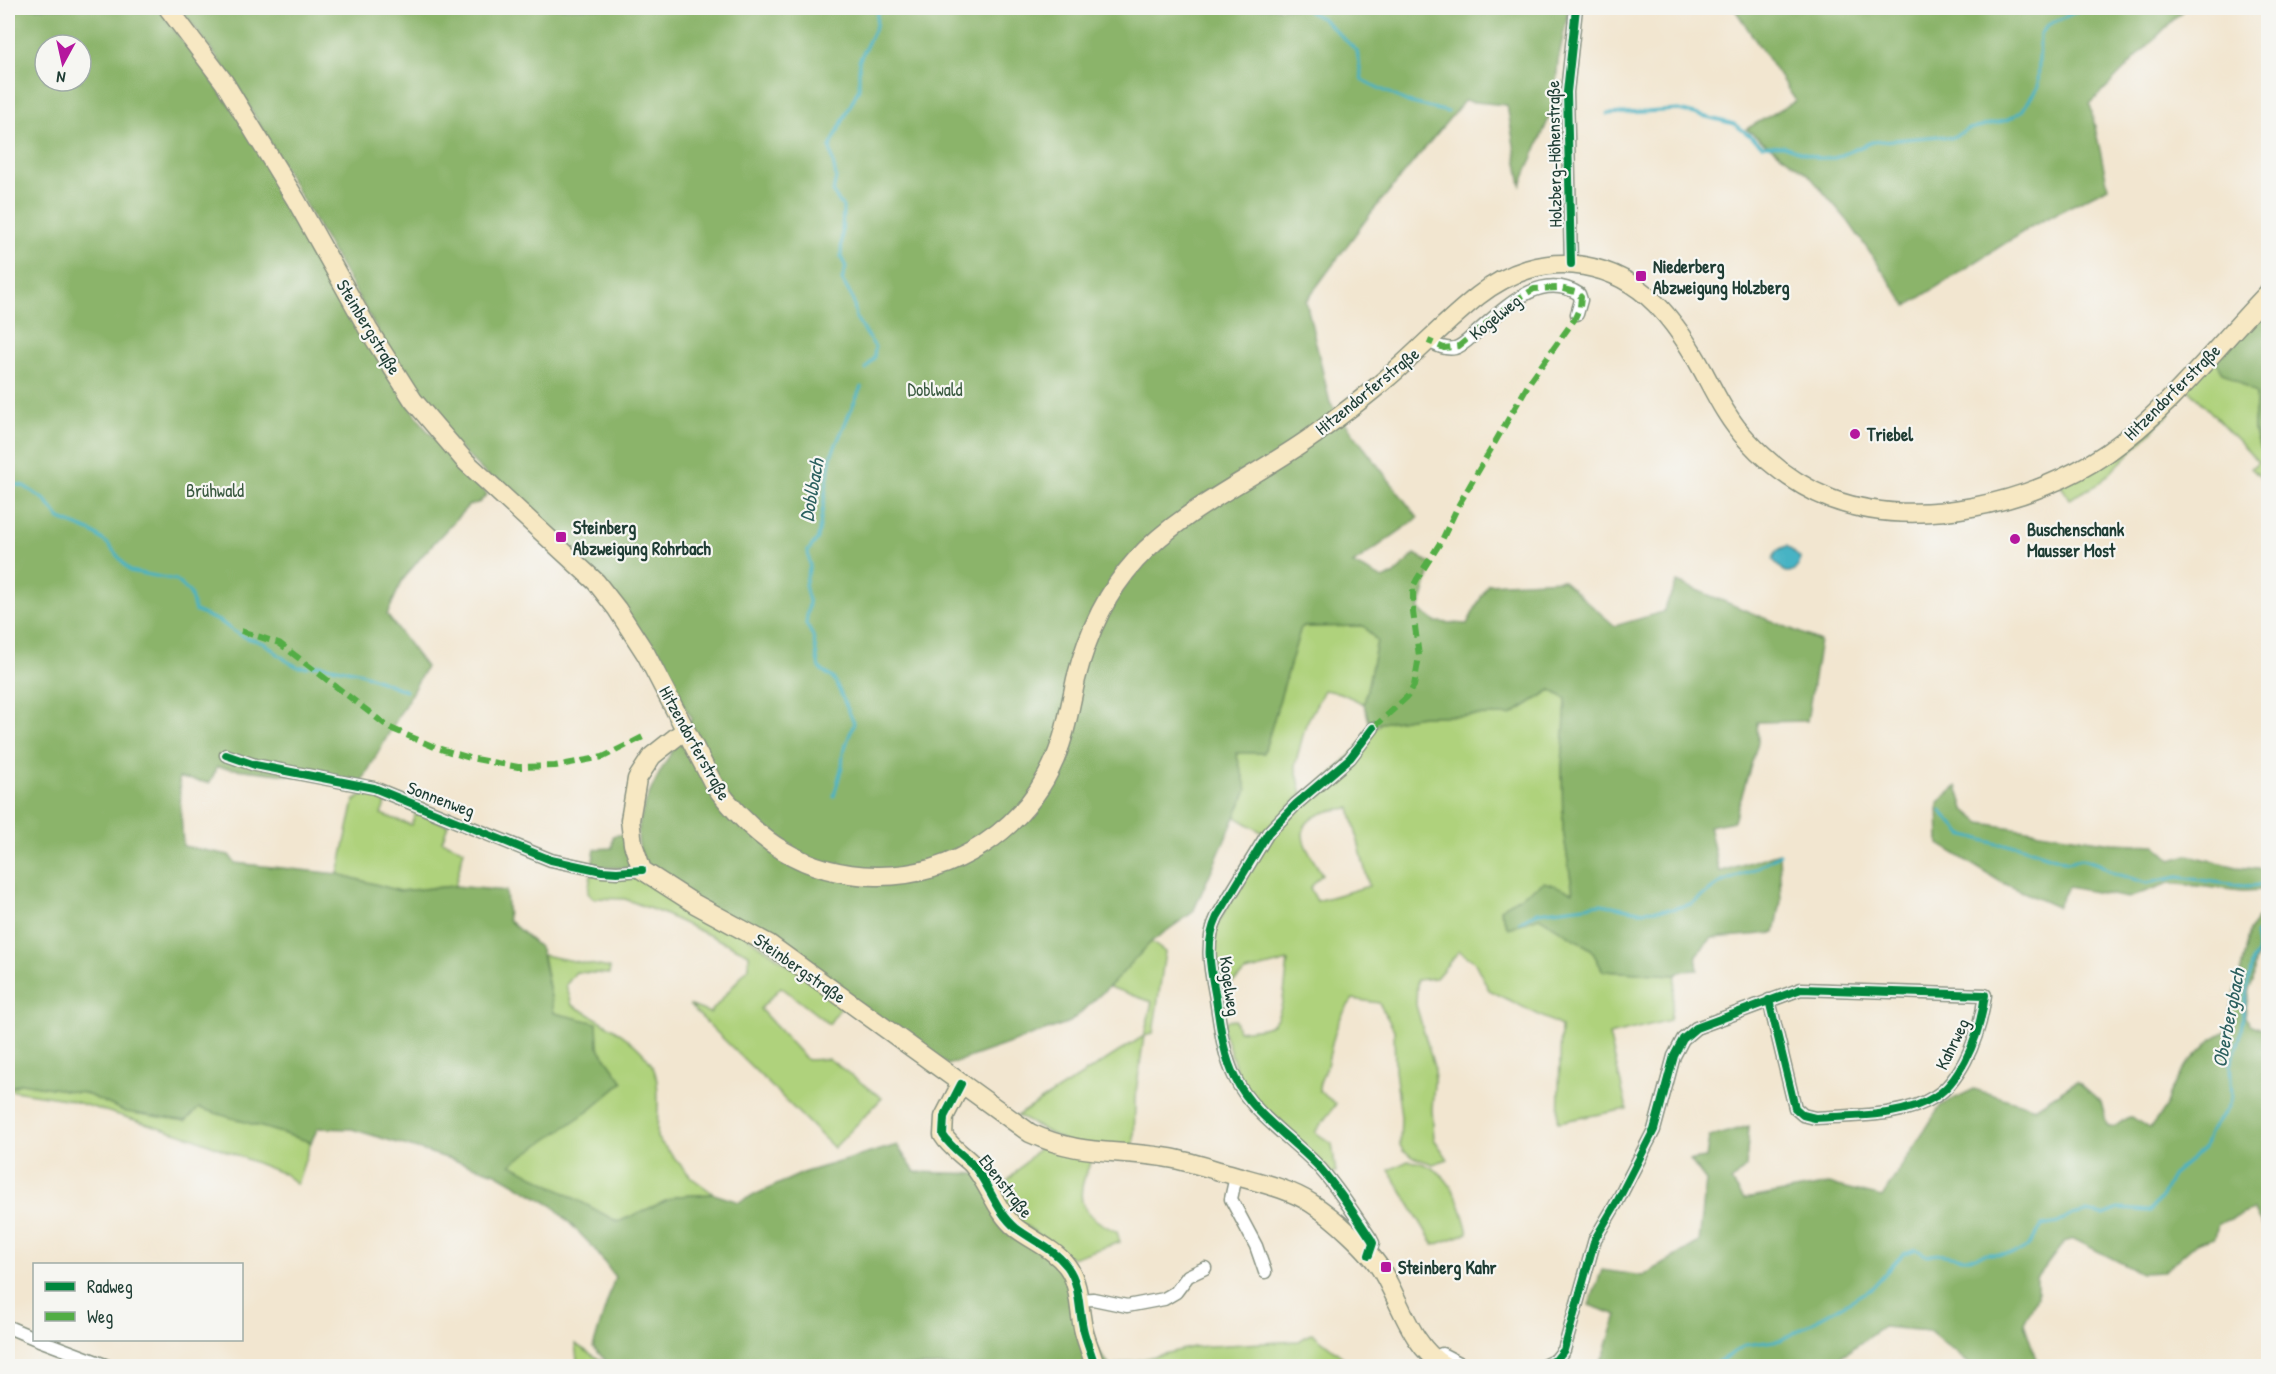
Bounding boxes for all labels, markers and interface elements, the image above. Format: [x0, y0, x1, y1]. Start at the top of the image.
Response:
north arrow [33, 33, 93, 93]
text: N [55, 66, 67, 89]
street label: Holzberg-Höhenstraße [1540, 80, 1568, 228]
place label: Niederberg Abzweigung Holzberg [1653, 254, 1790, 301]
marker: Niederberg Abzweigung Holzberg [1634, 269, 1648, 283]
street label: Steinbergstraße [331, 275, 407, 379]
street label: Kogelweg [1464, 288, 1526, 346]
street label: Hitzendorferstraße [2118, 338, 2226, 446]
street label: Hitzendorferstraße [1310, 341, 1424, 441]
park label: Doblwald [907, 377, 963, 402]
place label: Triebel [1866, 422, 1914, 447]
marker: Triebel [1848, 427, 1862, 441]
water label: Doblbach [792, 455, 830, 524]
park label: Brühwald [186, 478, 244, 503]
place label: Steinberg Abzweigung Rohrbach [573, 515, 711, 562]
place label: Buschenschank Mausser Most [2027, 517, 2125, 563]
marker: Steinberg Abzweigung Rohrbach [554, 530, 568, 544]
marker: Buschenschank Mausser Most [2008, 532, 2022, 546]
street label: Hitzendorferstraße [653, 681, 737, 805]
street label: Sonnenweg [404, 775, 478, 823]
street label: Steinbergstraße [749, 927, 851, 1009]
street label: Kogelweg [1213, 954, 1247, 1018]
water label: Oberbergbach [2205, 965, 2252, 1070]
street label: Kahrweg [1929, 1014, 1975, 1074]
street label: Ebenstraße [973, 1149, 1039, 1223]
place label: Steinberg Kahr [1398, 1255, 1496, 1281]
marker: Steinberg Kahr [1379, 1260, 1393, 1274]
legend [33, 1263, 243, 1341]
text: Radweg [87, 1274, 133, 1299]
text: Weg [87, 1304, 113, 1329]

